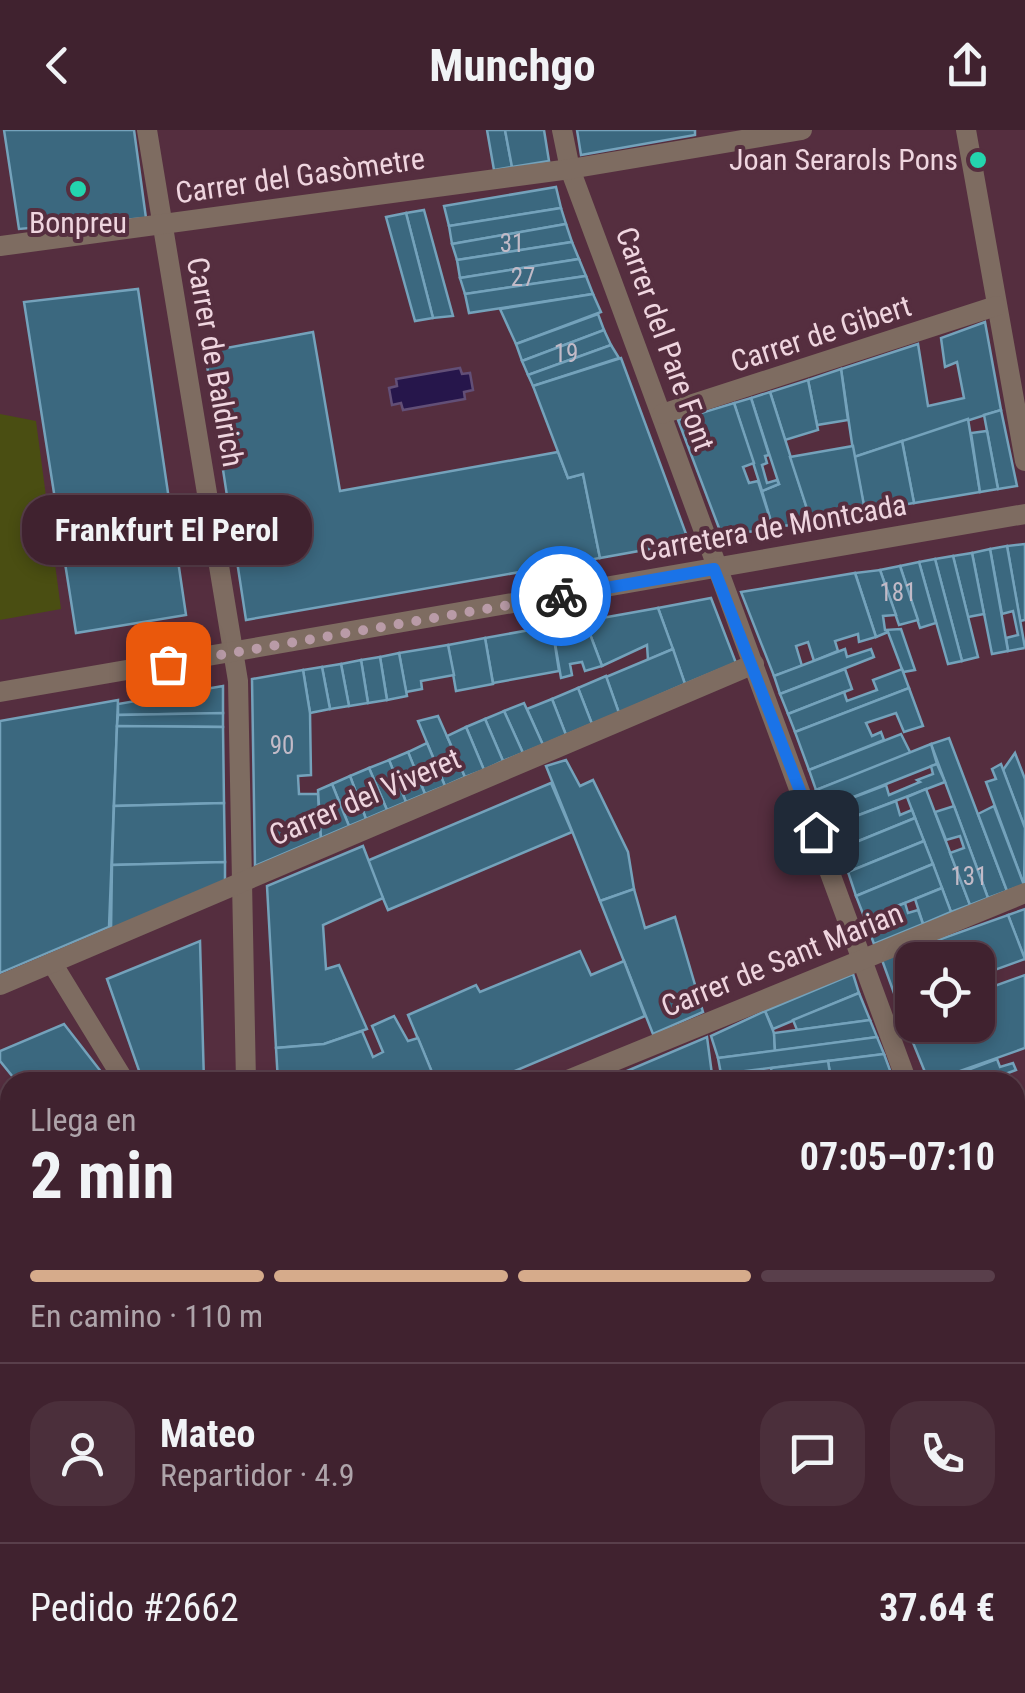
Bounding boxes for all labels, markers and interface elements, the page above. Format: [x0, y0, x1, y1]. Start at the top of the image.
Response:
icon: back [30, 38, 85, 93]
icon: share [940, 38, 995, 93]
text: Munchgo [429, 39, 596, 92]
street label: Carrer del Gasòmetre [173, 141, 427, 210]
place label: Joan Serarols Pons [729, 142, 958, 177]
marker: Joan Serarols Pons [967, 149, 989, 171]
marker: Bonpreu [67, 178, 89, 200]
place label: Bonpreu [29, 205, 127, 240]
street label: Carrer del Pare Font [609, 222, 722, 455]
house number: 31 [500, 229, 524, 258]
street label: Carrer de Baldrich [180, 254, 251, 469]
house number: 27 [511, 263, 535, 292]
street label: Carrer de Gibert [726, 288, 915, 379]
house number: 19 [554, 339, 578, 368]
street label: Carretera de Montcada [637, 487, 909, 568]
callout: Frankfurt El Perol [23, 494, 313, 564]
text: Frankfurt El Perol [55, 511, 279, 549]
courier [511, 546, 611, 646]
icon: bike [534, 569, 589, 624]
house number: 181 [879, 578, 917, 607]
pin [126, 622, 211, 707]
icon: bag [141, 637, 196, 692]
house number: 90 [270, 731, 294, 760]
street label: Carrer del Viveret [264, 741, 466, 853]
pin [774, 790, 859, 875]
icon: home [789, 805, 844, 860]
house number: 131 [950, 862, 988, 891]
street label: Carrer de Sant Marian [656, 895, 908, 1024]
map controls [895, 942, 995, 1042]
button: locate [895, 942, 995, 1042]
text: Llega en [30, 1101, 137, 1139]
text: 07:05–07:10 [800, 1135, 995, 1179]
text: 2 min [30, 1138, 174, 1214]
text: En camino · 110 m [30, 1297, 263, 1335]
button: person [30, 1401, 135, 1506]
button: chat [760, 1401, 865, 1506]
button: phone [890, 1401, 995, 1506]
text: Mateo [160, 1412, 255, 1456]
text: Repartidor · 4.9 [160, 1456, 355, 1494]
text: Pedido #2662 [30, 1586, 239, 1630]
text: 37.64 € [879, 1586, 995, 1630]

